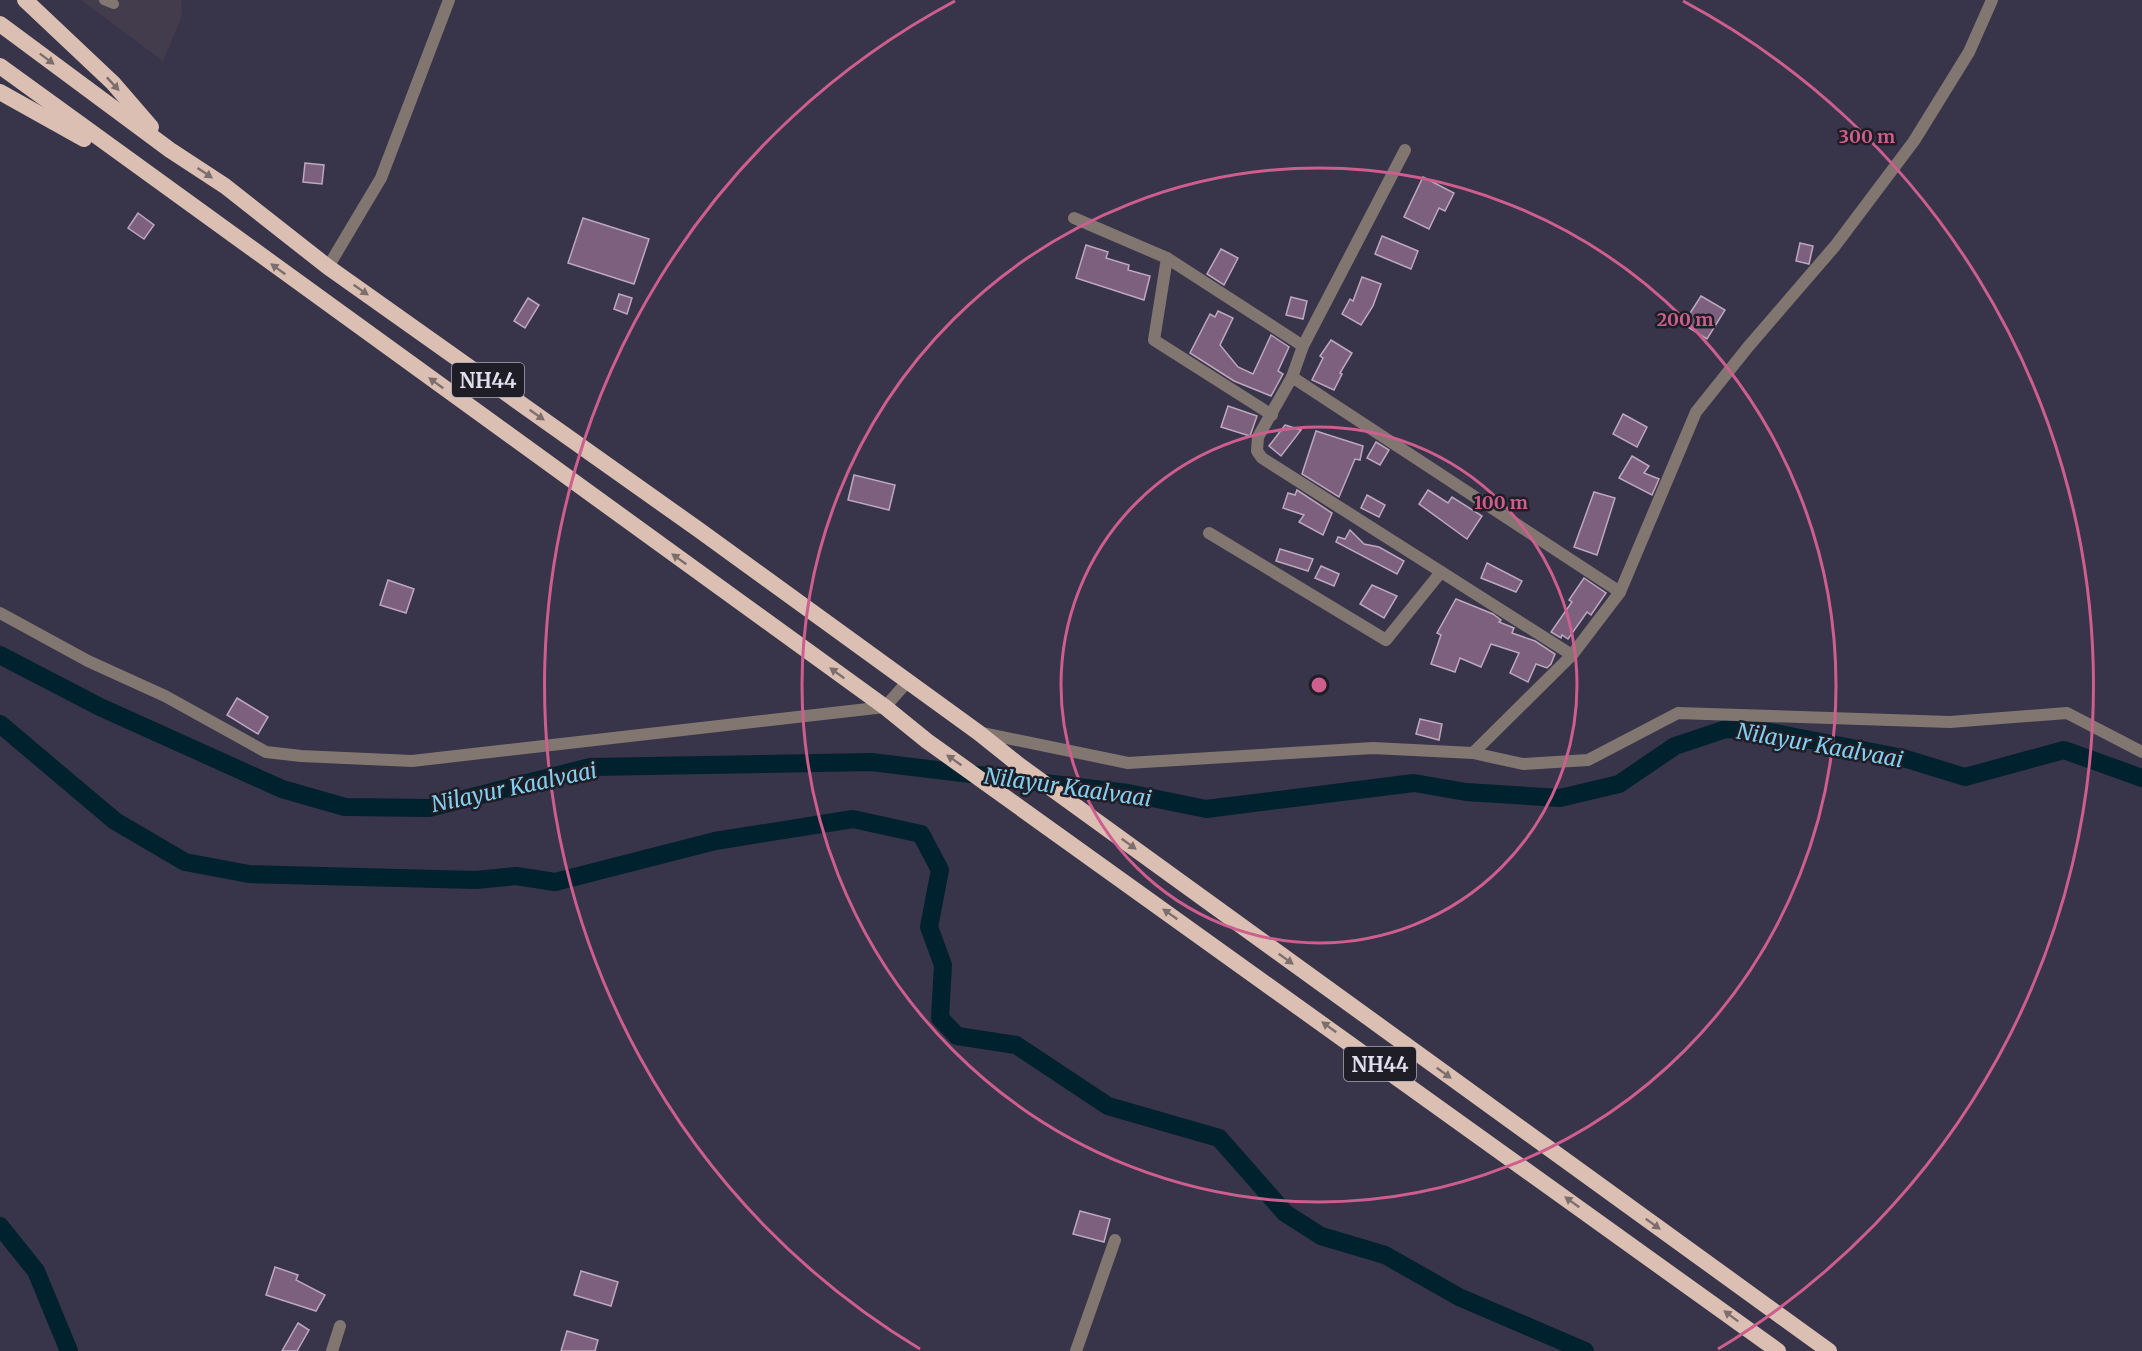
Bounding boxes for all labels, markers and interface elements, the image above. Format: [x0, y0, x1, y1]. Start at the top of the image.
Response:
one-way arrow [39, 52, 55, 65]
one-way arrow [106, 76, 119, 91]
text: 300 m [1839, 125, 1895, 148]
one-way arrow [197, 167, 213, 178]
one-way arrow [270, 263, 286, 275]
one-way arrow [352, 284, 368, 296]
text: 200 m [1657, 308, 1713, 331]
road number: NH44 [452, 363, 524, 397]
one-way arrow [428, 378, 443, 390]
one-way arrow [528, 409, 544, 421]
text: 100 m [1474, 491, 1528, 514]
one-way arrow [671, 553, 687, 565]
one-way arrow [830, 667, 846, 679]
centre of rings [1309, 675, 1329, 695]
water label: Nilayur Kaalvaai [1734, 717, 1906, 773]
one-way arrow [947, 754, 963, 766]
water label: Nilayur Kaalvaai [429, 756, 599, 818]
water label: Nilayur Kaalvaai [982, 761, 1154, 813]
one-way arrow [1121, 838, 1136, 850]
one-way arrow [1163, 908, 1178, 920]
one-way arrow [1278, 953, 1294, 965]
one-way arrow [1321, 1021, 1337, 1033]
road number: NH44 [1344, 1047, 1416, 1081]
one-way arrow [1436, 1067, 1452, 1079]
one-way arrow [1565, 1196, 1581, 1208]
one-way arrow [1646, 1218, 1661, 1230]
one-way arrow [1723, 1310, 1739, 1322]

